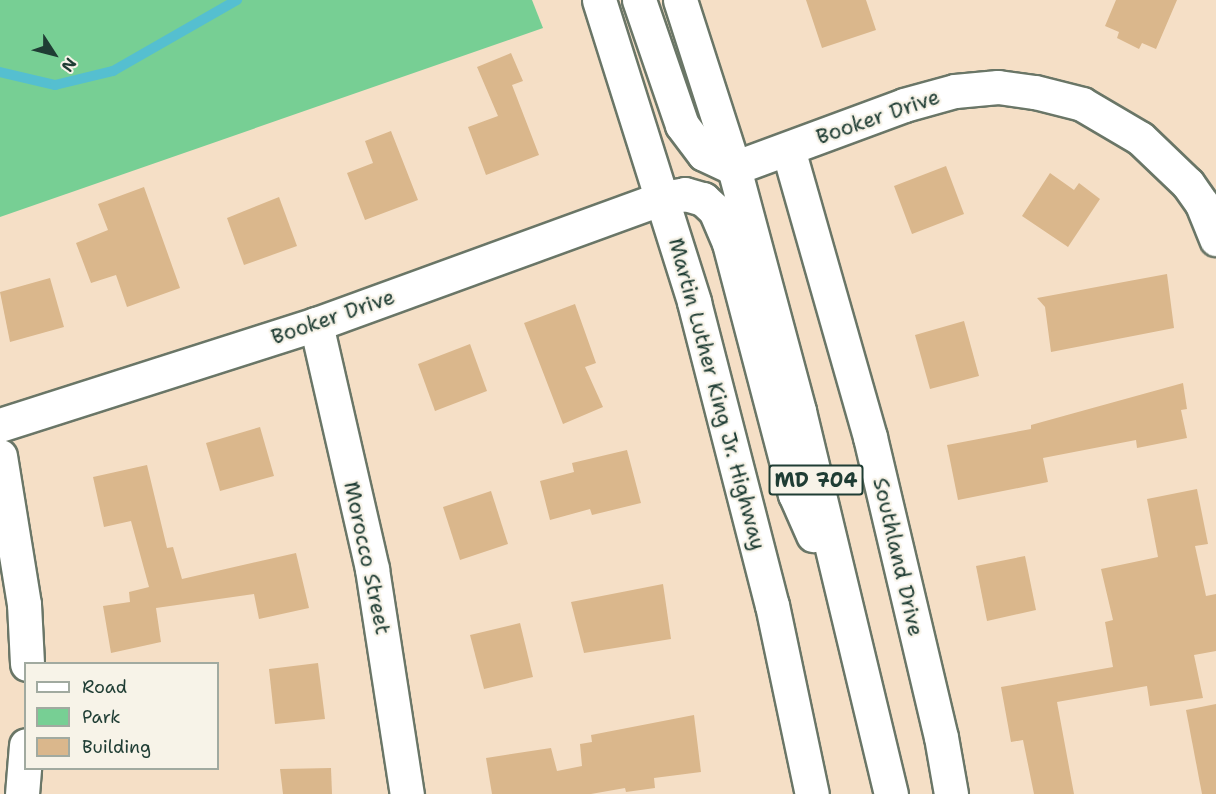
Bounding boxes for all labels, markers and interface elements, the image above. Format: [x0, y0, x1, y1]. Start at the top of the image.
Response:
north arrow [24, 24, 84, 84]
text: N [57, 54, 81, 76]
street label: Booker Drive [813, 84, 943, 150]
street label: Martin Luther King Jr. Highway [663, 235, 771, 553]
street label: Booker Drive [268, 284, 398, 350]
road number: MD 704 [768, 463, 864, 497]
street label: Southland Drive [868, 475, 928, 639]
street label: Morocco Street [338, 479, 396, 637]
legend [24, 662, 219, 770]
text: Road [82, 675, 127, 699]
text: Park [82, 705, 121, 729]
text: Building [82, 735, 151, 759]

